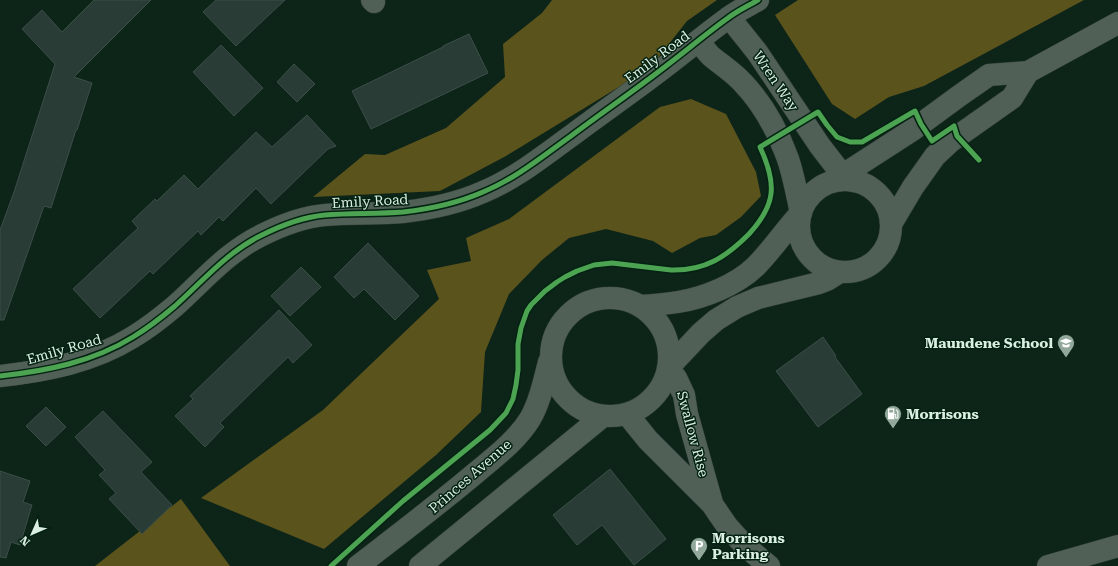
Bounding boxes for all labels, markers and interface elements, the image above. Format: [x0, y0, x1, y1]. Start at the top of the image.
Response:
street label: Emily Road [622, 28, 692, 86]
street label: Wren Way [750, 48, 802, 115]
street label: Emily Road [331, 191, 409, 211]
street label: Emily Road [25, 331, 103, 367]
school or university icon: Maundene School [1056, 333, 1076, 358]
place label: Maundene School [925, 335, 1053, 351]
street label: Swallow Rise [674, 389, 712, 479]
fuel station icon: Morrisons [883, 404, 903, 429]
place label: Morrisons [906, 406, 979, 422]
street label: Princes Avenue [425, 436, 515, 516]
north arrow [12, 514, 52, 554]
place label: Morrisons Parking [712, 530, 785, 562]
text: N [17, 533, 33, 548]
parking icon: Morrisons Parking [689, 536, 709, 561]

